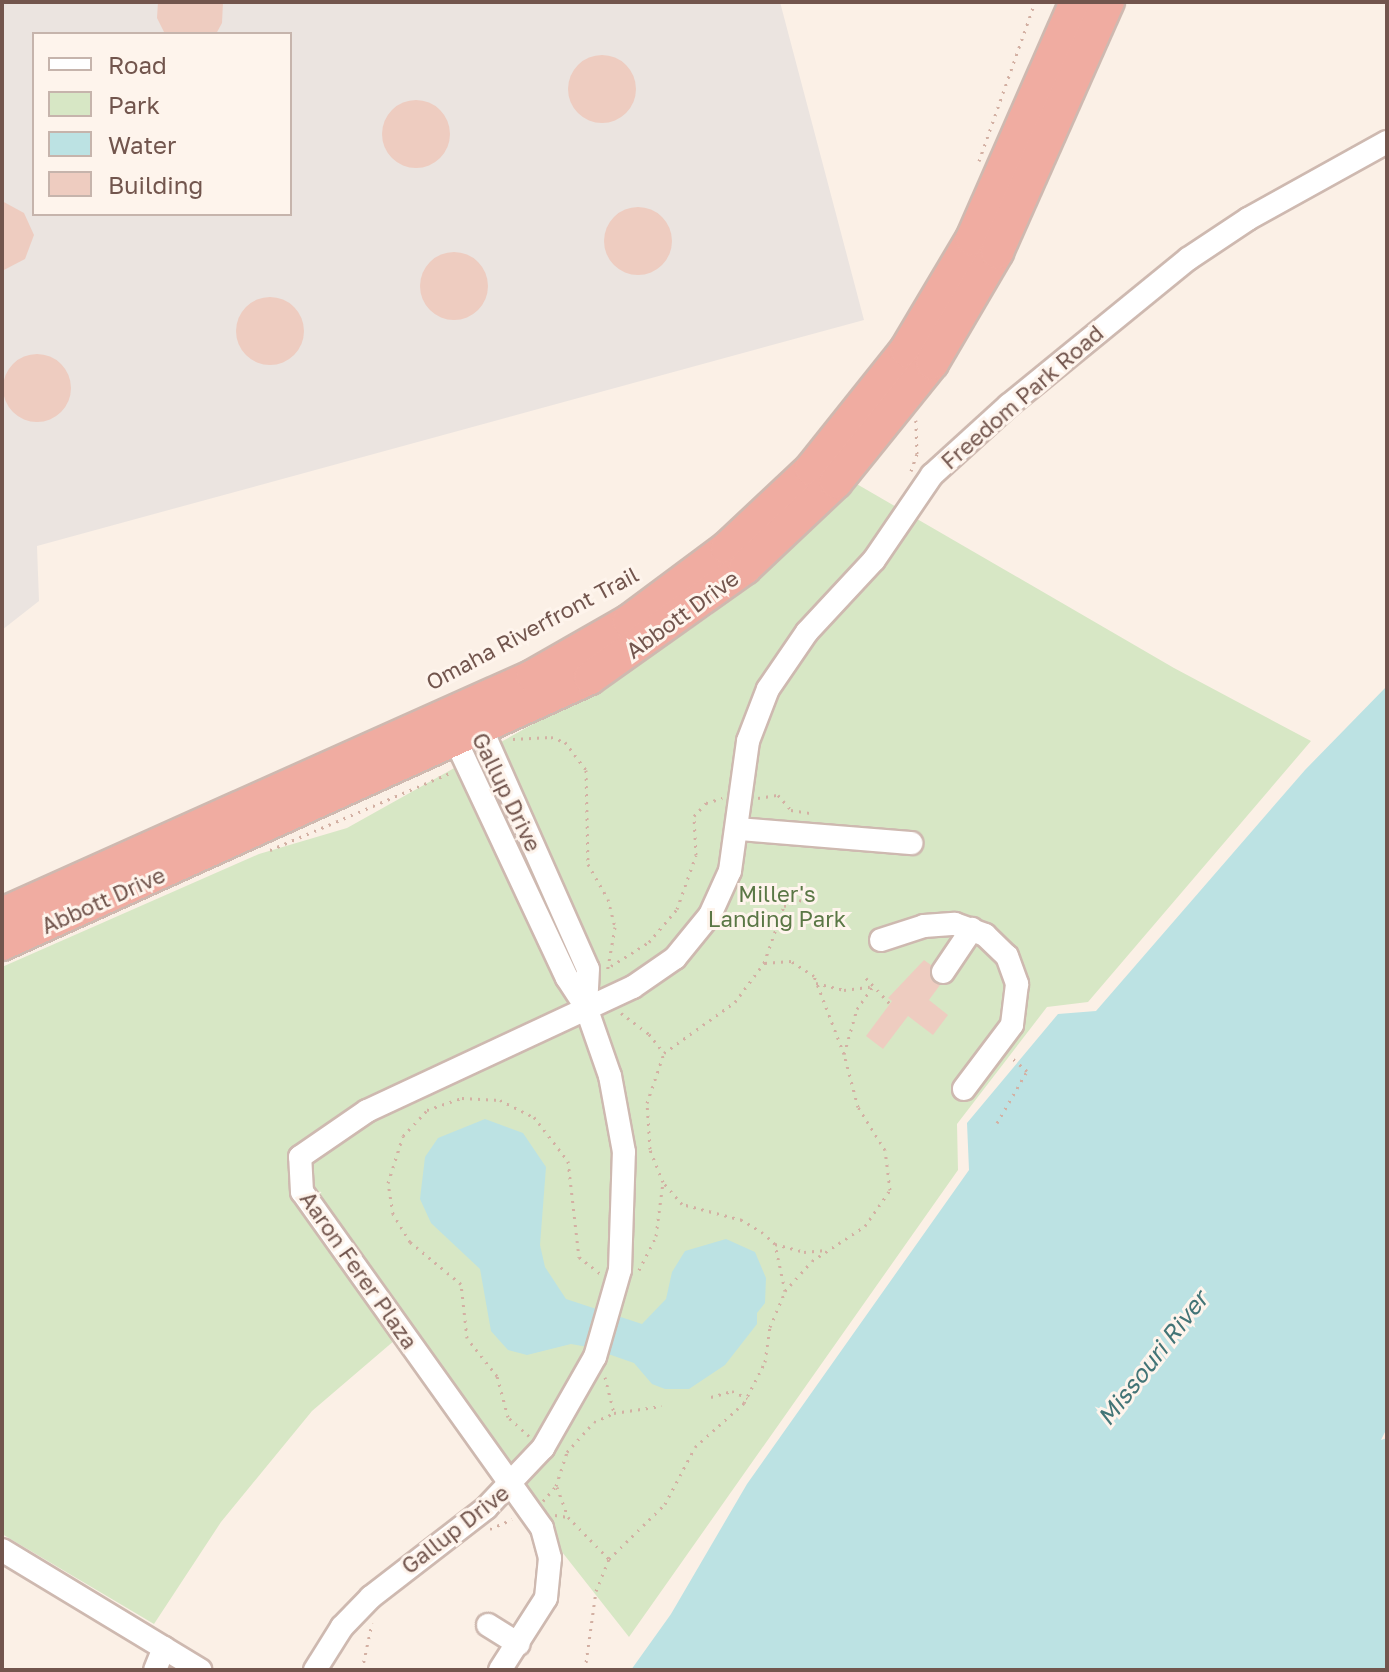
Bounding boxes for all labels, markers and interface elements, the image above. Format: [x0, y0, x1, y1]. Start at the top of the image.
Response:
legend [32, 32, 292, 216]
text: Road [108, 50, 167, 79]
text: Park [108, 90, 160, 119]
text: Water [108, 130, 176, 159]
text: Building [108, 170, 203, 199]
street label: Freedom Park Road [936, 320, 1108, 474]
street label: Omaha Riverfront Trail [421, 561, 643, 695]
street label: Abbott Drive [621, 564, 743, 664]
street label: Gallup Drive [467, 728, 547, 856]
street label: Abbott Drive [37, 861, 169, 939]
park label: Miller's Landing Park [708, 880, 846, 932]
street label: Aaron Ferer Plaza [295, 1186, 423, 1354]
water label: Missouri River [1091, 1285, 1213, 1431]
street label: Gallup Drive [396, 1479, 514, 1579]

